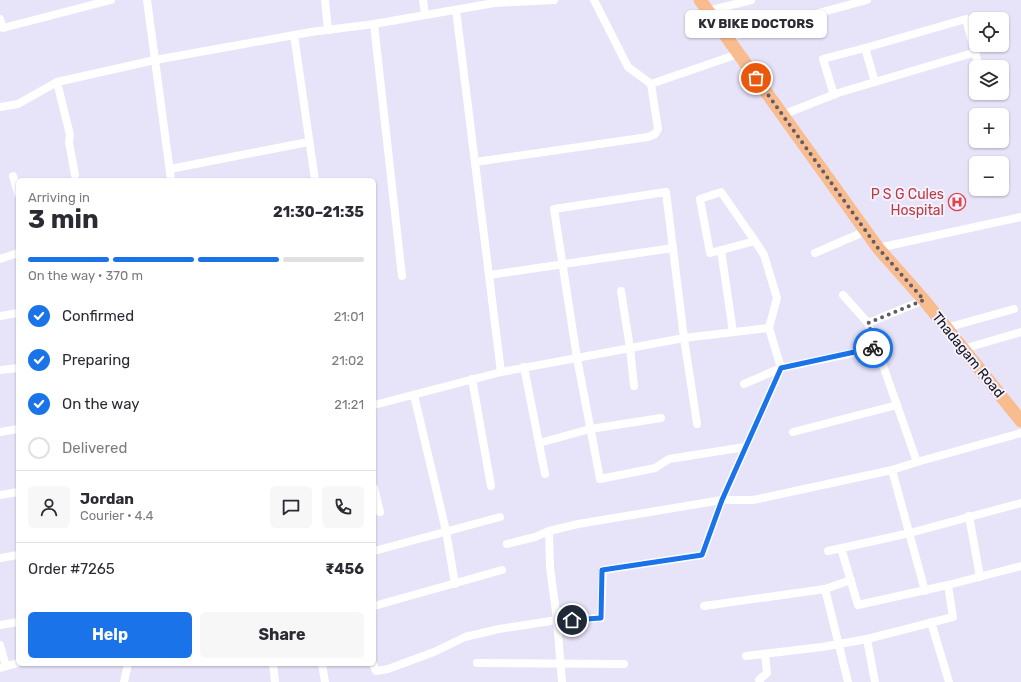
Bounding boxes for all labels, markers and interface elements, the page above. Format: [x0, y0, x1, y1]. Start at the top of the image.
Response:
callout: KV BIKE DOCTORS [685, 10, 827, 38]
map controls [969, 12, 1009, 196]
button: locate [969, 12, 1009, 52]
text: KV BIKE DOCTORS [698, 16, 814, 31]
button: layers [969, 60, 1009, 100]
pin [739, 61, 773, 95]
icon: bag [745, 67, 767, 89]
button: + [969, 108, 1009, 148]
button: − [969, 156, 1009, 196]
place label: P S G Cules Hospital [871, 186, 944, 219]
text: Arriving in [28, 190, 90, 205]
hospital icon: P S G Cules Hospital [947, 192, 967, 212]
text: 21:30–21:35 [273, 203, 364, 221]
text: 3 min [28, 204, 99, 235]
text: On the way · 370 m [28, 268, 143, 283]
icon: check [28, 305, 50, 327]
text: Confirmed [62, 307, 134, 325]
text: 21:01 [334, 309, 364, 324]
street label: Thadagam Road [928, 309, 1008, 401]
courier [853, 328, 893, 368]
icon: bike [862, 337, 884, 359]
icon: check [28, 349, 50, 371]
text: Preparing [62, 351, 130, 369]
text: 21:02 [332, 353, 364, 368]
icon: check [28, 393, 50, 415]
text: On the way [62, 395, 140, 413]
text: 21:21 [334, 397, 364, 412]
text: Delivered [62, 439, 127, 457]
button: person [28, 486, 70, 528]
button: chat [270, 486, 312, 528]
button: phone [322, 486, 364, 528]
text: Jordan [80, 490, 134, 508]
text: Courier · 4.4 [80, 508, 154, 523]
text: Order #7265 [28, 560, 115, 578]
text: ₹456 [325, 560, 364, 578]
pin [555, 603, 589, 637]
icon: home [561, 609, 583, 631]
button: Help [28, 612, 192, 658]
button: Share [200, 612, 364, 658]

